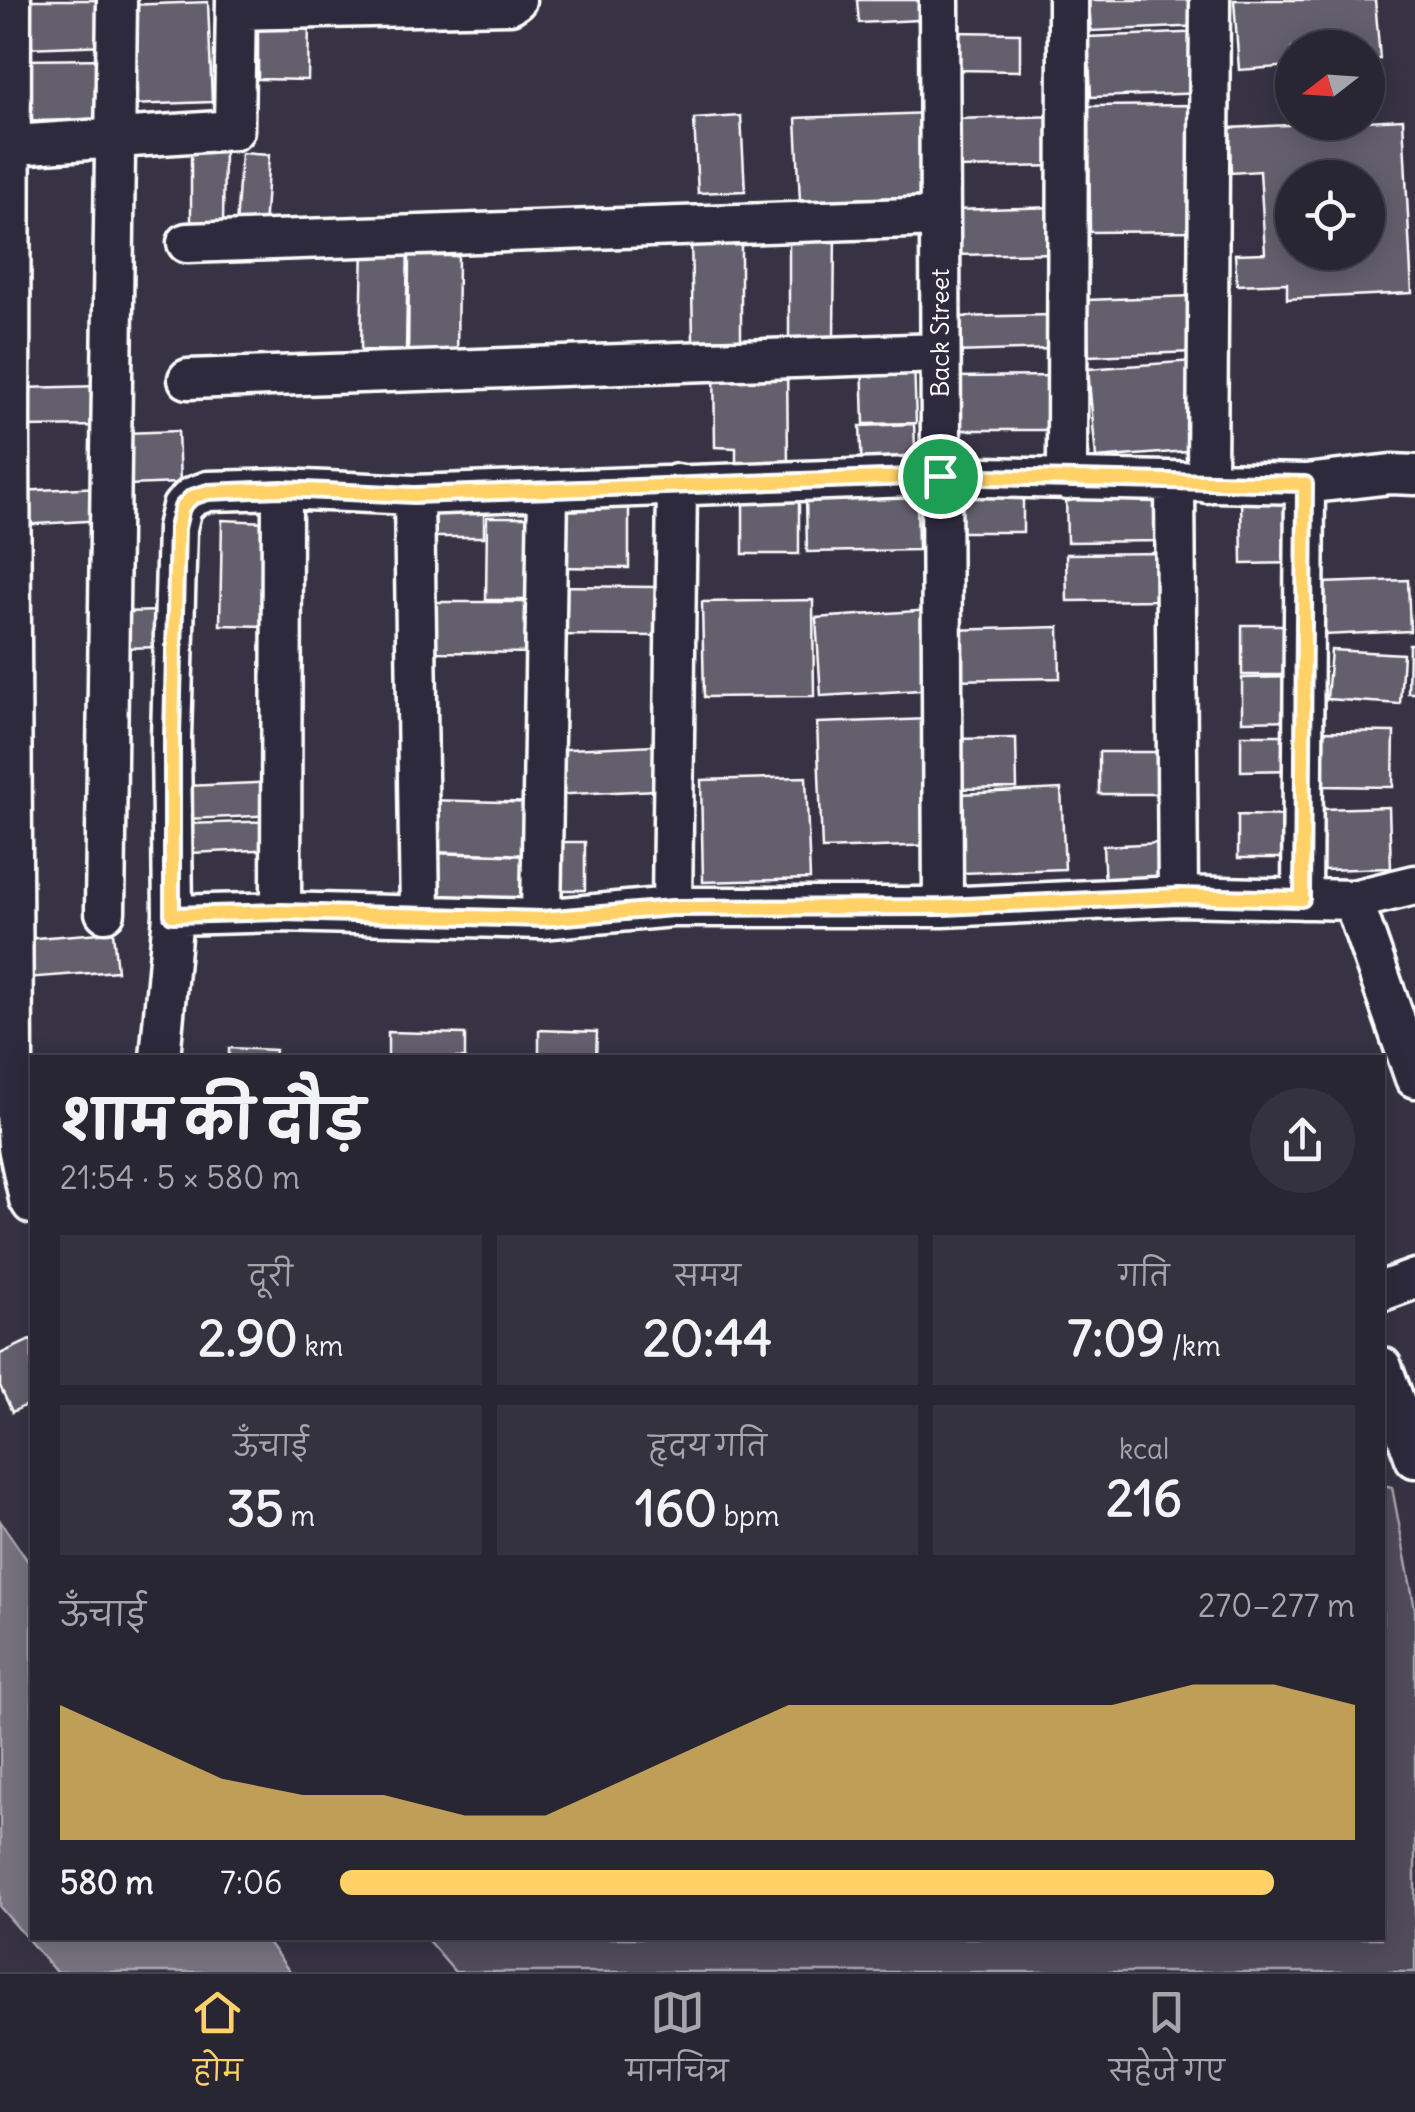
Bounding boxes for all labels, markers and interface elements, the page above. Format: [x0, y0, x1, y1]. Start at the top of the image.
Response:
north arrow [1275, 30, 1385, 140]
map controls [1275, 30, 1385, 270]
button: locate [1275, 160, 1385, 270]
street label: Back Street [924, 269, 956, 397]
pin [898, 434, 983, 519]
icon: arrive [913, 449, 968, 504]
text: शाम की दौड़ [60, 1085, 365, 1154]
button: share [1250, 1088, 1355, 1193]
text: 21:54 · 5 × 580 m [60, 1157, 300, 1198]
text: दूरी [249, 1258, 293, 1294]
text: समय [674, 1258, 741, 1294]
text: गति [1119, 1258, 1170, 1294]
text: 2.90 [198, 1307, 298, 1370]
text: 20:44 [643, 1307, 772, 1370]
text: 7:09 [1068, 1307, 1165, 1370]
text: km [298, 1328, 343, 1364]
text: /km [1165, 1328, 1221, 1364]
text: ऊँचाई [233, 1428, 308, 1464]
text: हृदय गति [648, 1428, 767, 1464]
text: kcal [1119, 1431, 1169, 1467]
text: 216 [1106, 1467, 1182, 1530]
text: 35 [227, 1477, 284, 1540]
text: 160 [635, 1477, 717, 1540]
text: m [284, 1498, 315, 1534]
text: bpm [717, 1498, 780, 1534]
text: 270–277 m [1198, 1585, 1355, 1626]
text: ऊँचाई [60, 1594, 146, 1635]
text: 580 m [60, 1862, 154, 1903]
text: 7:06 [220, 1862, 282, 1903]
tab: होम [190, 1985, 245, 2102]
tab: मानचित्र [626, 1985, 728, 2102]
tab: सहेजे गए [1109, 1985, 1225, 2102]

